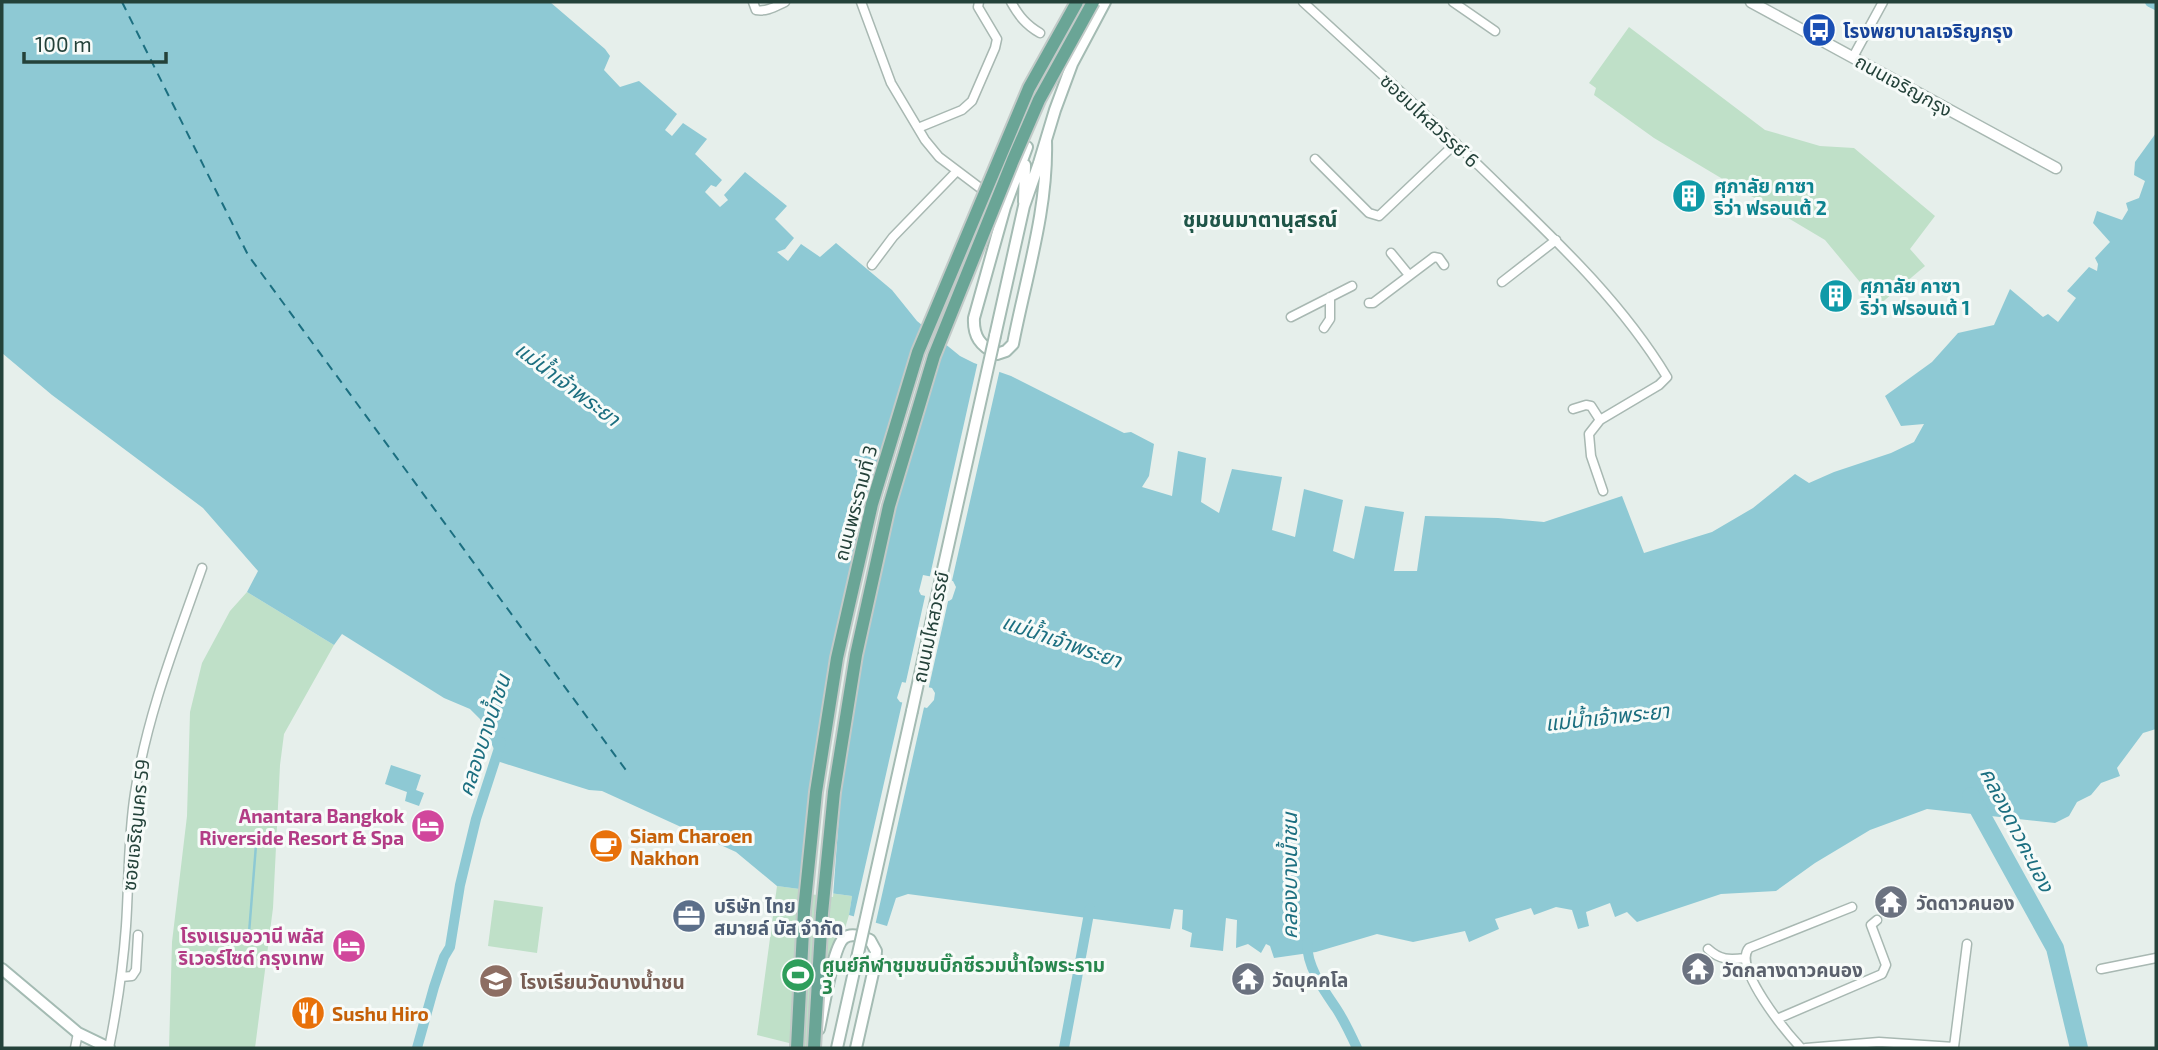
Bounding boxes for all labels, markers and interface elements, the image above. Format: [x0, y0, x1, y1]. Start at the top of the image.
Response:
bus stop icon: โรงพยาบาลเจริญกรุง [1800, 11, 1838, 49]
place label: โรงพยาบาลเจริญกรุง [1843, 19, 2013, 43]
scale bar [24, 21, 166, 65]
text: 100 m [35, 31, 92, 56]
street label: ถนนเจริญกรุง [1851, 49, 1957, 122]
street label: ซอยมไหสวรรย์ 6 [1376, 68, 1484, 172]
place label: ศุภาลัย คาซา ริว่า ฟรอนเต้ 2 [1713, 174, 1827, 219]
building icon: ศุภาลัย คาซา ริว่า ฟรอนเต้ 2 [1670, 177, 1708, 215]
district label: ชุมชนมาตานุสรณ์ [1183, 206, 1337, 233]
place label: ศุภาลัย คาซา ริว่า ฟรอนเต้ 1 [1859, 274, 1970, 319]
building icon: ศุภาลัย คาซา ริว่า ฟรอนเต้ 1 [1817, 277, 1855, 315]
water label: แม่น้ำเจ้าพระยา [511, 335, 627, 431]
street label: ถนนพระรามที่ 3 [828, 442, 881, 563]
street label: ถนนมไหสวรรย์ [907, 569, 953, 685]
water label: แม่น้ำเจ้าพระยา [999, 607, 1127, 673]
water label: คลองบางน้ำชน [451, 670, 515, 799]
water label: แม่น้ำเจ้าพระยา [1544, 696, 1672, 735]
street label: ซอยเจริญนคร 59 [117, 758, 153, 892]
water label: คลองดาวคะนอง [1976, 763, 2061, 897]
place label: Anantara Bangkok Riverside Resort & Spa [199, 804, 404, 849]
hotel icon: Anantara Bangkok Riverside Resort & Spa [409, 807, 447, 845]
water label: คลองบางน้ำชน [1275, 812, 1301, 939]
place label: Siam Charoen Nakhon [630, 824, 753, 869]
cafe icon: Siam Charoen Nakhon [587, 827, 625, 865]
temple icon: วัดดาวคนอง [1872, 883, 1910, 921]
place label: วัดดาวคนอง [1916, 891, 2015, 914]
place label: บริษัท ไทย สมายล์ บัส จำกัด [714, 894, 844, 939]
office icon: บริษัท ไทย สมายล์ บัส จำกัด [670, 897, 708, 935]
place label: โรงแรมอวานี พลัส ริเวอร์ไซด์ กรุงเทพ [177, 924, 324, 970]
hotel icon: โรงแรมอวานี พลัส ริเวอร์ไซด์ กรุงเทพ [330, 927, 368, 965]
temple icon: วัดกลางดาวคนอง [1679, 950, 1717, 988]
place label: ศูนย์กีฬาชุมชนบิ๊กซีรวมน้ำใจพระราม 3 [822, 952, 1105, 998]
sports icon: ศูนย์กีฬาชุมชนบิ๊กซีรวมน้ำใจพระราม 3 [779, 956, 817, 994]
place label: วัดกลางดาวคนอง [1722, 958, 1863, 981]
temple icon: วัดบุคคโล [1229, 960, 1267, 998]
school or university icon: โรงเรียนวัดบางน้ำชน [477, 962, 515, 1000]
place label: วัดบุคคโล [1272, 968, 1348, 992]
place label: โรงเรียนวัดบางน้ำชน [520, 969, 685, 993]
restaurant icon: Sushu Hiro [289, 994, 327, 1032]
place label: Sushu Hiro [332, 1002, 429, 1025]

